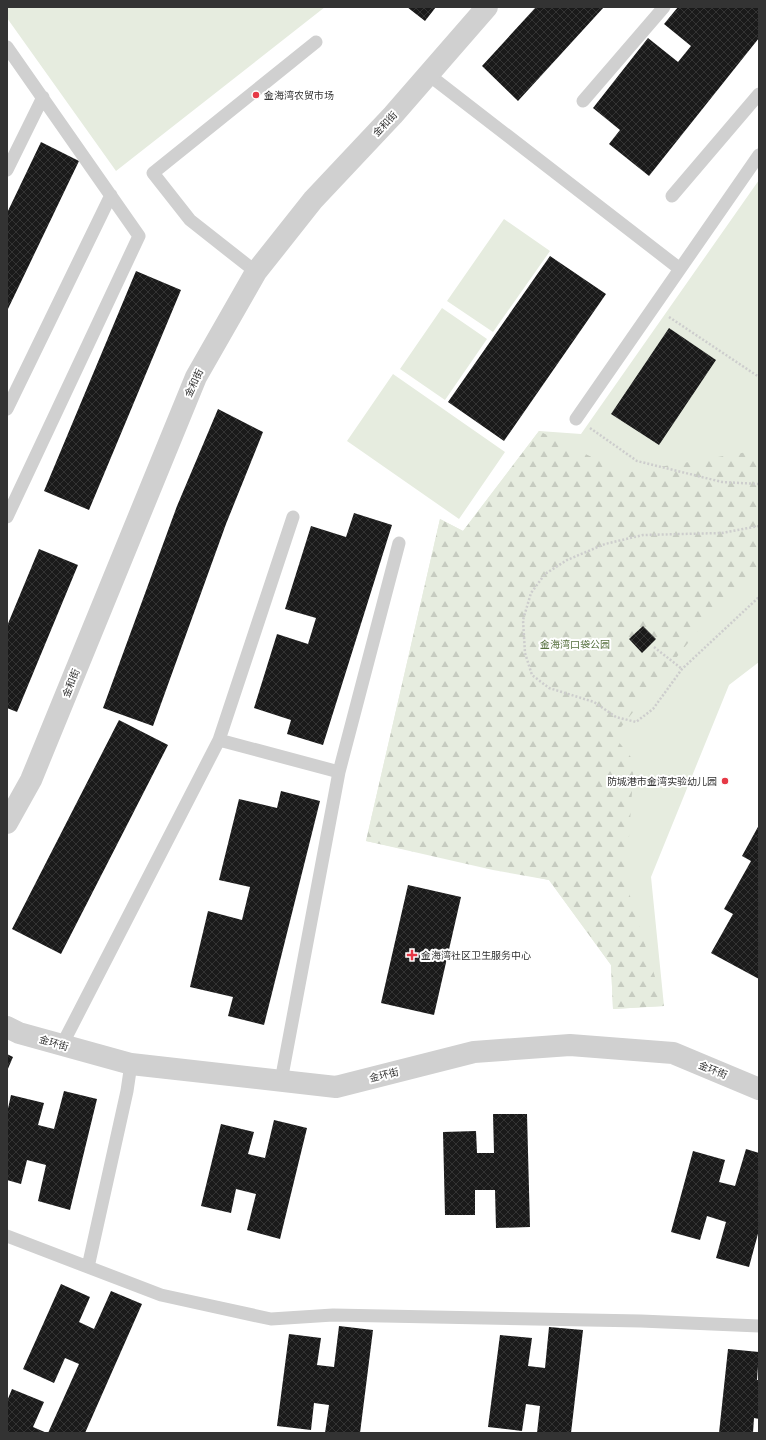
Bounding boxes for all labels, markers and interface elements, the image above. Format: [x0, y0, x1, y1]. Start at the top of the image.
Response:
place label: 金海湾农贸市场 [264, 89, 334, 102]
marker: 金海湾农贸市场 [251, 90, 261, 100]
street label: 金和街 [370, 109, 400, 139]
street label: 金和街 [182, 367, 206, 399]
park label: 金海湾口袋公园 [540, 638, 610, 651]
street label: 金和街 [59, 667, 83, 699]
place label: 防城港市金湾实验幼儿园 [607, 775, 717, 788]
marker: 防城港市金湾实验幼儿园 [720, 776, 730, 786]
marker: 金海湾社区卫生服务中心 [406, 949, 418, 961]
place label: 金海湾社区卫生服务中心 [421, 949, 531, 962]
street label: 金环街 [38, 1033, 70, 1053]
street label: 金环街 [697, 1058, 729, 1082]
street label: 金环街 [368, 1065, 400, 1085]

